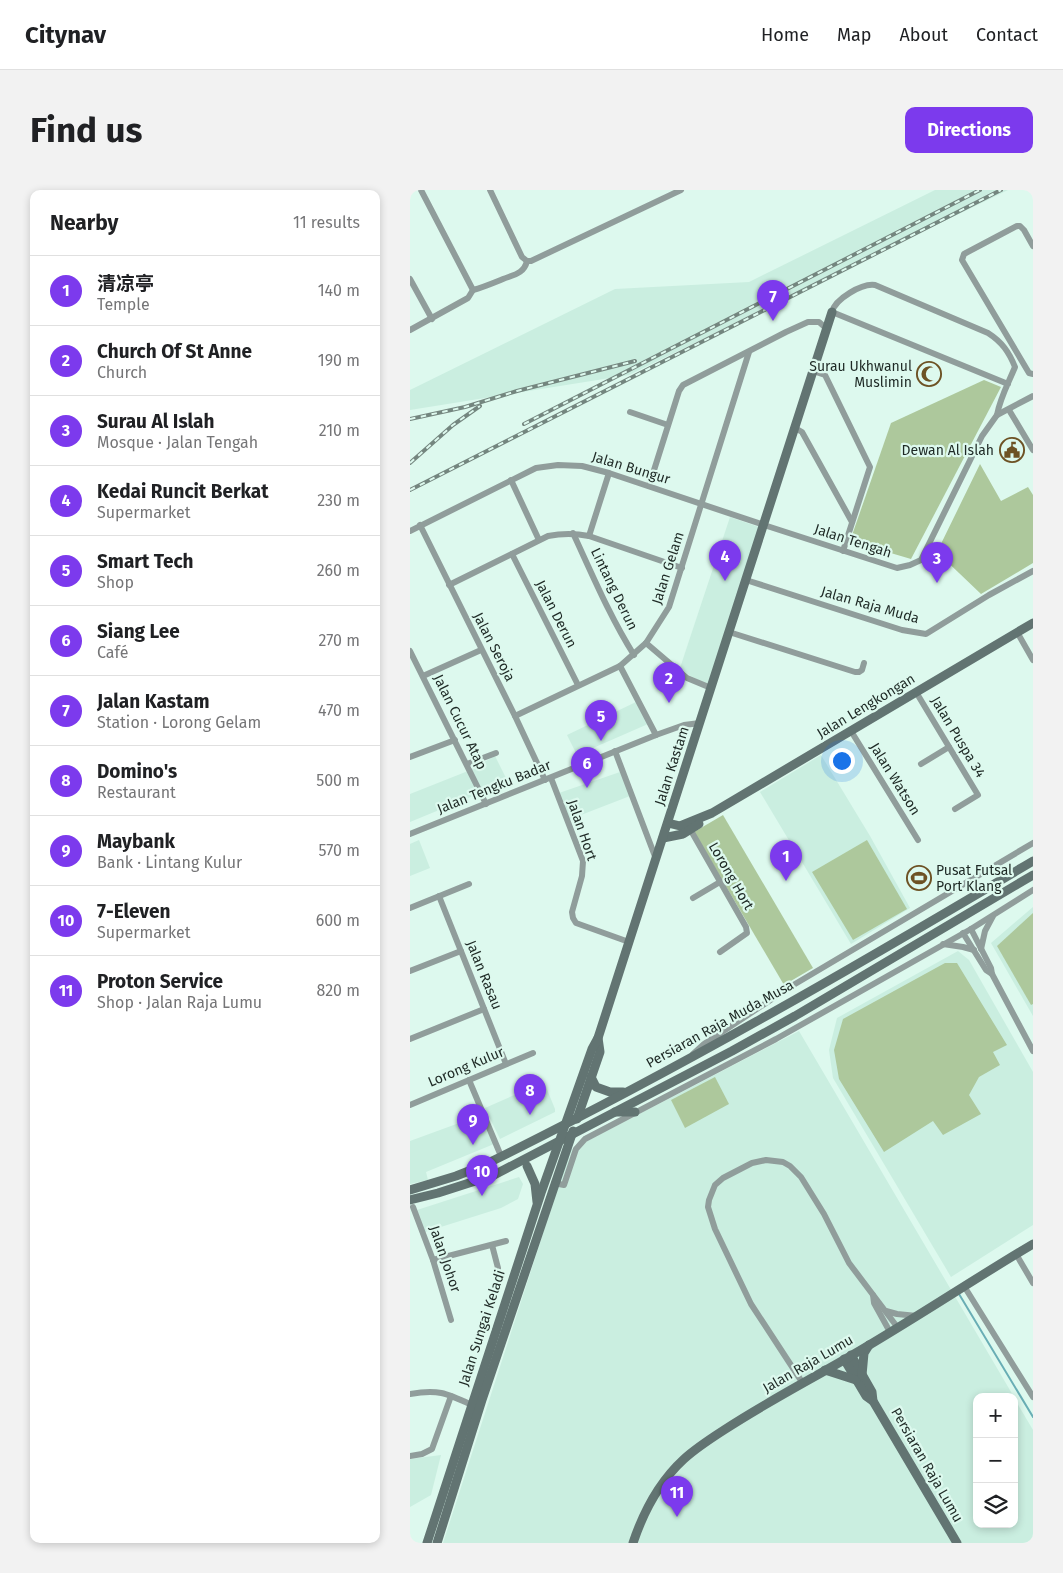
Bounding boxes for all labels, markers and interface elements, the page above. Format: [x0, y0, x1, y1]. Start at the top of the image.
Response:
text: Citynav [25, 21, 106, 49]
text: Home [761, 24, 809, 46]
text: Map [837, 24, 871, 46]
text: About [899, 24, 948, 46]
text: Contact [976, 24, 1038, 46]
button: Directions [905, 107, 1033, 153]
text: Find us [30, 109, 142, 151]
text: Nearby [50, 210, 118, 236]
text: 11 results [293, 213, 360, 232]
text: 清凉亭 [97, 272, 154, 295]
pin: 7 [757, 280, 789, 321]
text: 1 [62, 281, 70, 300]
text: 140 m [318, 281, 360, 300]
text: Temple [97, 295, 150, 314]
text: Church Of St Anne [97, 340, 252, 363]
text: 2 [62, 351, 70, 370]
text: 190 m [318, 351, 360, 370]
place label: Surau Ukhwanul Muslimin [809, 358, 912, 391]
mosque icon: Surau Ukhwanul Muslimin [916, 361, 942, 387]
text: Church [97, 363, 147, 382]
text: Surau Al Islah [97, 410, 215, 433]
text: 3 [62, 421, 70, 440]
text: 210 m [319, 421, 360, 440]
text: Mosque · Jalan Tengah [97, 433, 258, 452]
public building icon: Dewan Al Islah [999, 437, 1025, 463]
place label: Dewan Al Islah [902, 442, 994, 459]
street label: Jalan Bungur [590, 448, 673, 488]
text: Kedai Runcit Berkat [97, 480, 268, 503]
text: 4 [61, 491, 71, 510]
text: 230 m [317, 491, 360, 510]
text: Supermarket [97, 503, 191, 522]
street label: Jalan Tengah [812, 520, 894, 562]
street label: Jalan Gelam [648, 530, 688, 606]
pin: 4 [709, 540, 741, 581]
pin: 3 [921, 542, 953, 583]
street label: Lintang Derun [587, 545, 641, 633]
text: Smart Tech [97, 550, 194, 573]
text: 5 [62, 561, 70, 580]
text: 260 m [317, 561, 360, 580]
text: Shop [97, 573, 134, 592]
street label: Jalan Derun [532, 577, 580, 651]
street label: Jalan Raja Muda [819, 583, 921, 627]
street label: Jalan Seroja [469, 610, 519, 684]
text: Siang Lee [97, 620, 180, 643]
text: 6 [61, 631, 71, 650]
text: 270 m [318, 631, 360, 650]
text: Café [97, 643, 128, 662]
pin: 2 [653, 662, 685, 703]
street label: Jalan Lengkongan [814, 670, 918, 742]
street label: Jalan Cucur Atap [430, 672, 490, 772]
text: Jalan Kastam [97, 690, 210, 713]
street label: Jalan Puspa 34 [927, 693, 989, 781]
pin: 5 [585, 700, 617, 741]
text: 7 [62, 701, 70, 720]
text: 470 m [318, 701, 360, 720]
text: Station · Lorong Gelam [97, 713, 261, 732]
street label: Jalan Kastam [651, 724, 693, 808]
street label: Jalan Watson [866, 740, 924, 818]
pin: 6 [571, 747, 603, 788]
your location [829, 748, 855, 774]
street label: Jalan Tengku Badar [435, 756, 554, 818]
text: Domino's [97, 760, 177, 783]
text: 8 [61, 771, 71, 790]
text: 500 m [316, 771, 360, 790]
text: Restaurant [97, 783, 176, 802]
street label: Jalan Hort [564, 797, 601, 864]
text: Maybank [97, 830, 175, 853]
street label: Lorong Hort [705, 839, 758, 914]
pin: 1 [770, 840, 802, 881]
text: 9 [62, 841, 70, 860]
text: 570 m [319, 841, 360, 860]
text: Bank · Lintang Kulur [97, 853, 242, 872]
place label: Pusat Futsal Port Klang [936, 862, 1012, 895]
sports icon: Pusat Futsal Port Klang [906, 865, 932, 891]
text: 7-Eleven [97, 900, 170, 923]
text: 10 [58, 911, 74, 930]
text: 600 m [316, 911, 360, 930]
text: Supermarket [97, 923, 191, 942]
street label: Jalan Rasau [462, 938, 506, 1012]
text: Proton Service [97, 970, 223, 993]
street label: Persiaran Raja Muda Musa [643, 976, 797, 1072]
text: 11 [59, 981, 73, 1000]
text: 820 m [317, 981, 360, 1000]
text: Shop · Jalan Raja Lumu [97, 993, 262, 1012]
street label: Lorong Kulur [425, 1043, 507, 1091]
pin: 8 [514, 1074, 546, 1115]
pin: 9 [457, 1104, 489, 1145]
pin: 10 [466, 1155, 498, 1196]
street label: Jalan Johor [426, 1223, 465, 1295]
street label: Jalan Sungai Keladi [455, 1268, 509, 1388]
street label: Jalan Raja Lumu [760, 1331, 856, 1397]
map controls [973, 1393, 1018, 1528]
button: + [973, 1393, 1018, 1438]
street label: Persiaran Raja Lumu [887, 1405, 967, 1525]
button: − [973, 1438, 1018, 1483]
pin: 11 [661, 1476, 693, 1517]
button: layers [973, 1483, 1018, 1528]

